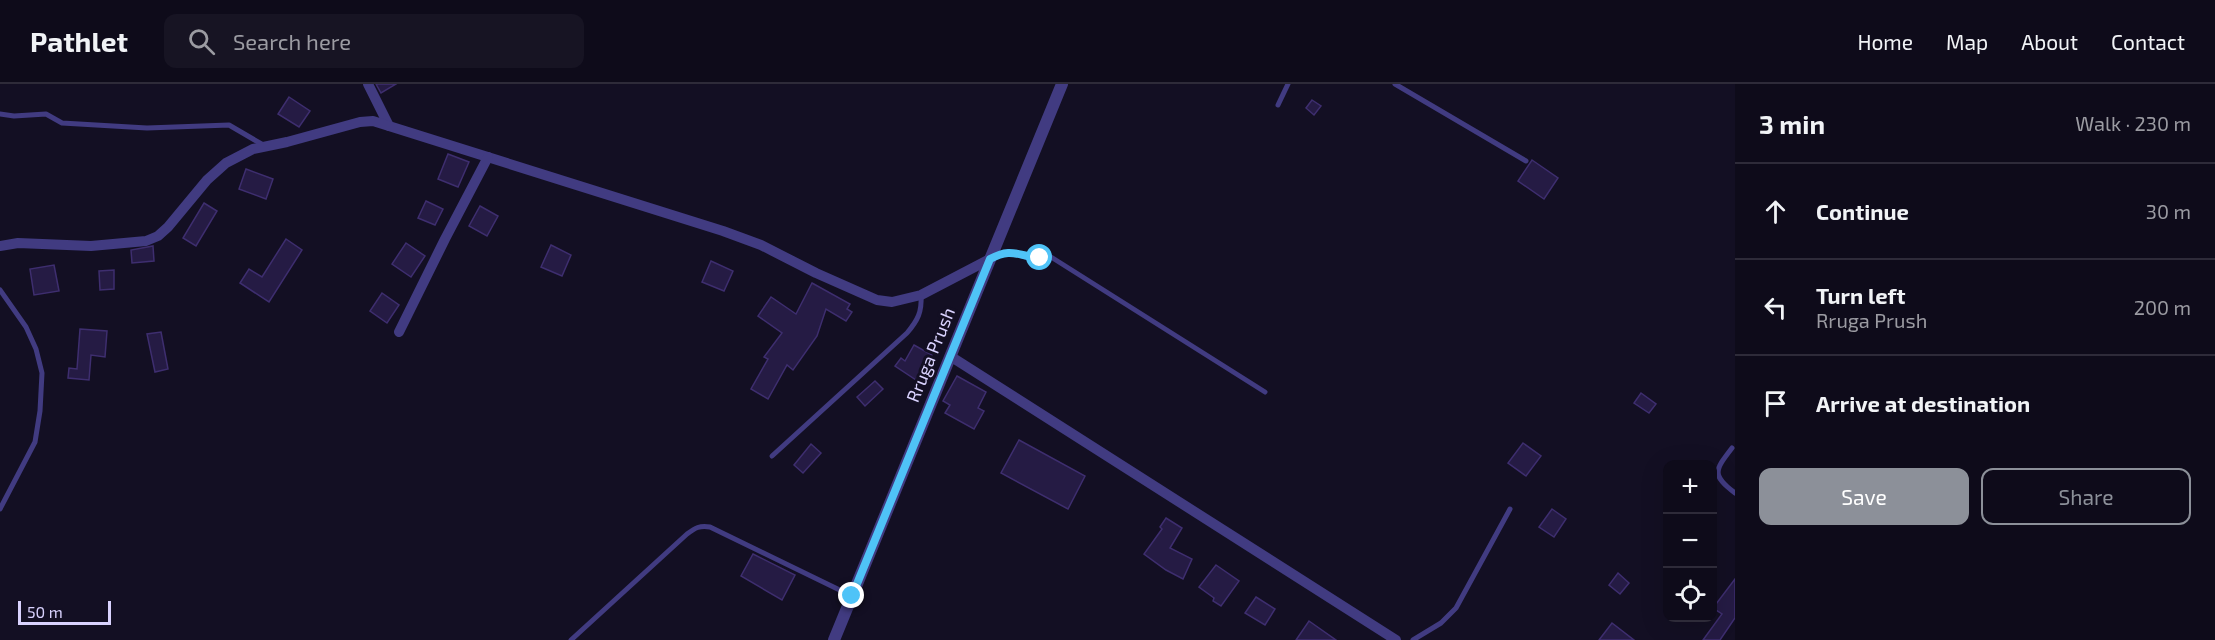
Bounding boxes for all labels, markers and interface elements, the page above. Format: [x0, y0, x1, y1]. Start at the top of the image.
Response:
search box [164, 14, 584, 68]
text: Pathlet [30, 24, 128, 58]
icon: search [185, 25, 218, 58]
text: Search here [233, 28, 351, 54]
text: Home [1857, 29, 1913, 54]
text: Map [1946, 29, 1988, 54]
text: About [2021, 29, 2078, 54]
text: Contact [2111, 29, 2185, 54]
text: 3 min [1759, 108, 1825, 139]
text: Walk · 230 m [2075, 111, 2191, 135]
icon: ahead [1759, 195, 1792, 228]
text: Continue [1816, 198, 1909, 224]
text: 30 m [2146, 199, 2191, 223]
route start [1026, 244, 1052, 270]
text: Turn left [1816, 282, 1905, 308]
icon: left [1759, 291, 1792, 324]
text: 200 m [2134, 295, 2191, 319]
street label: Rruga Prush [901, 304, 959, 405]
text: Rruga Prush [1816, 308, 1927, 332]
icon: arrive [1759, 387, 1792, 420]
text: Arrive at destination [1816, 390, 2030, 416]
map controls [1663, 460, 1717, 622]
button: + [1663, 460, 1717, 514]
button: Save [1759, 468, 1969, 525]
button: Share [1981, 468, 2191, 525]
button: − [1663, 514, 1717, 568]
button: locate [1663, 568, 1717, 622]
route end [838, 582, 864, 608]
scale bar [18, 598, 111, 626]
text: 50 m [27, 602, 63, 621]

